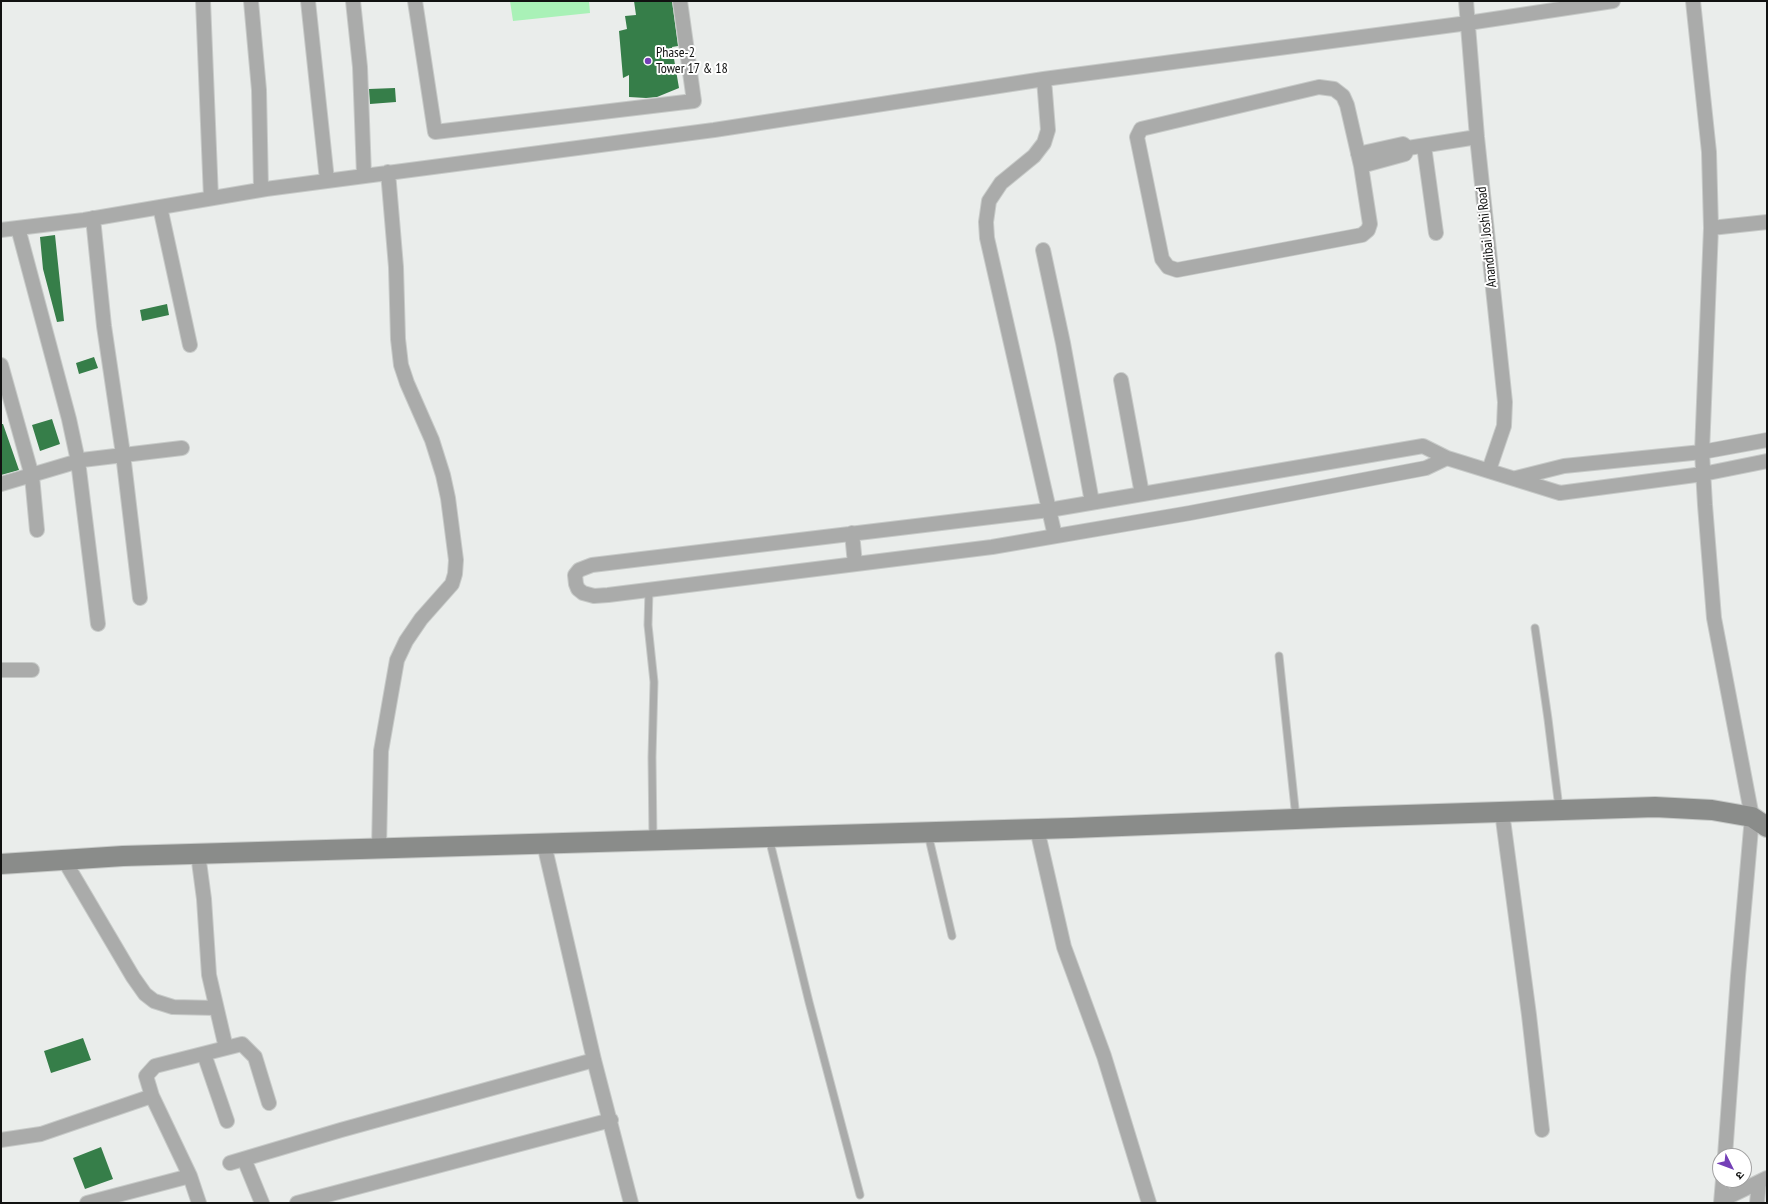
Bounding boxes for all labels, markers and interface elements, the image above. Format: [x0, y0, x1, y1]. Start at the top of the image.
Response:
place label: Phase-2 Tower 17 & 18 [656, 45, 728, 78]
marker: Phase-2 Tower 17 & 18 [643, 56, 653, 66]
street label: Anandibai Joshi Road [1473, 186, 1501, 288]
north arrow [1712, 1148, 1752, 1188]
text: उ [1733, 1168, 1748, 1182]

